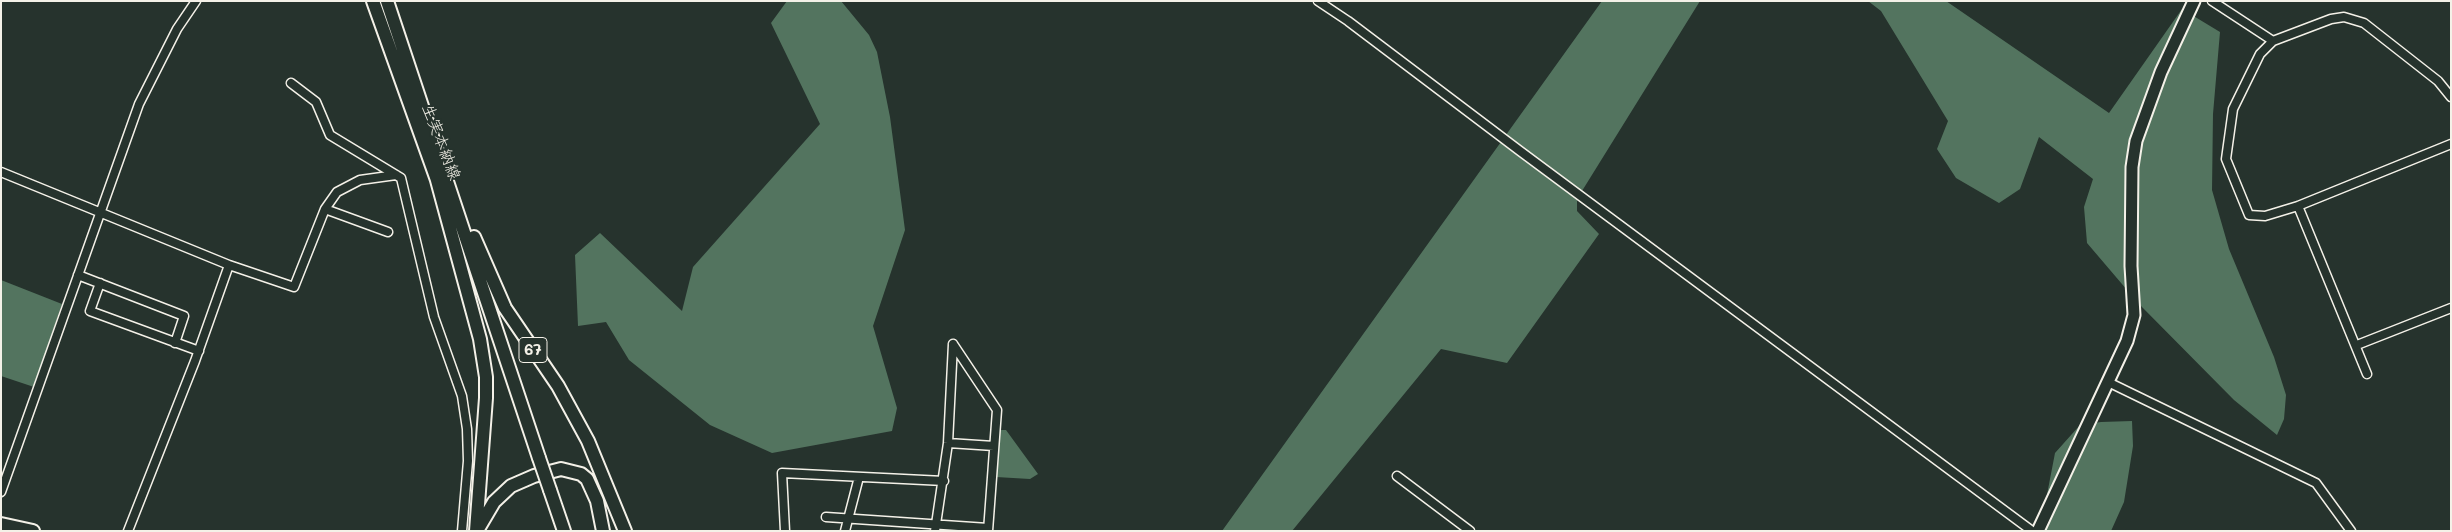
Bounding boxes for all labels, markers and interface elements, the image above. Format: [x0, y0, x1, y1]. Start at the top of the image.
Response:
street label: 生実本納線 [418, 101, 464, 183]
road number: 67 [519, 338, 547, 362]

